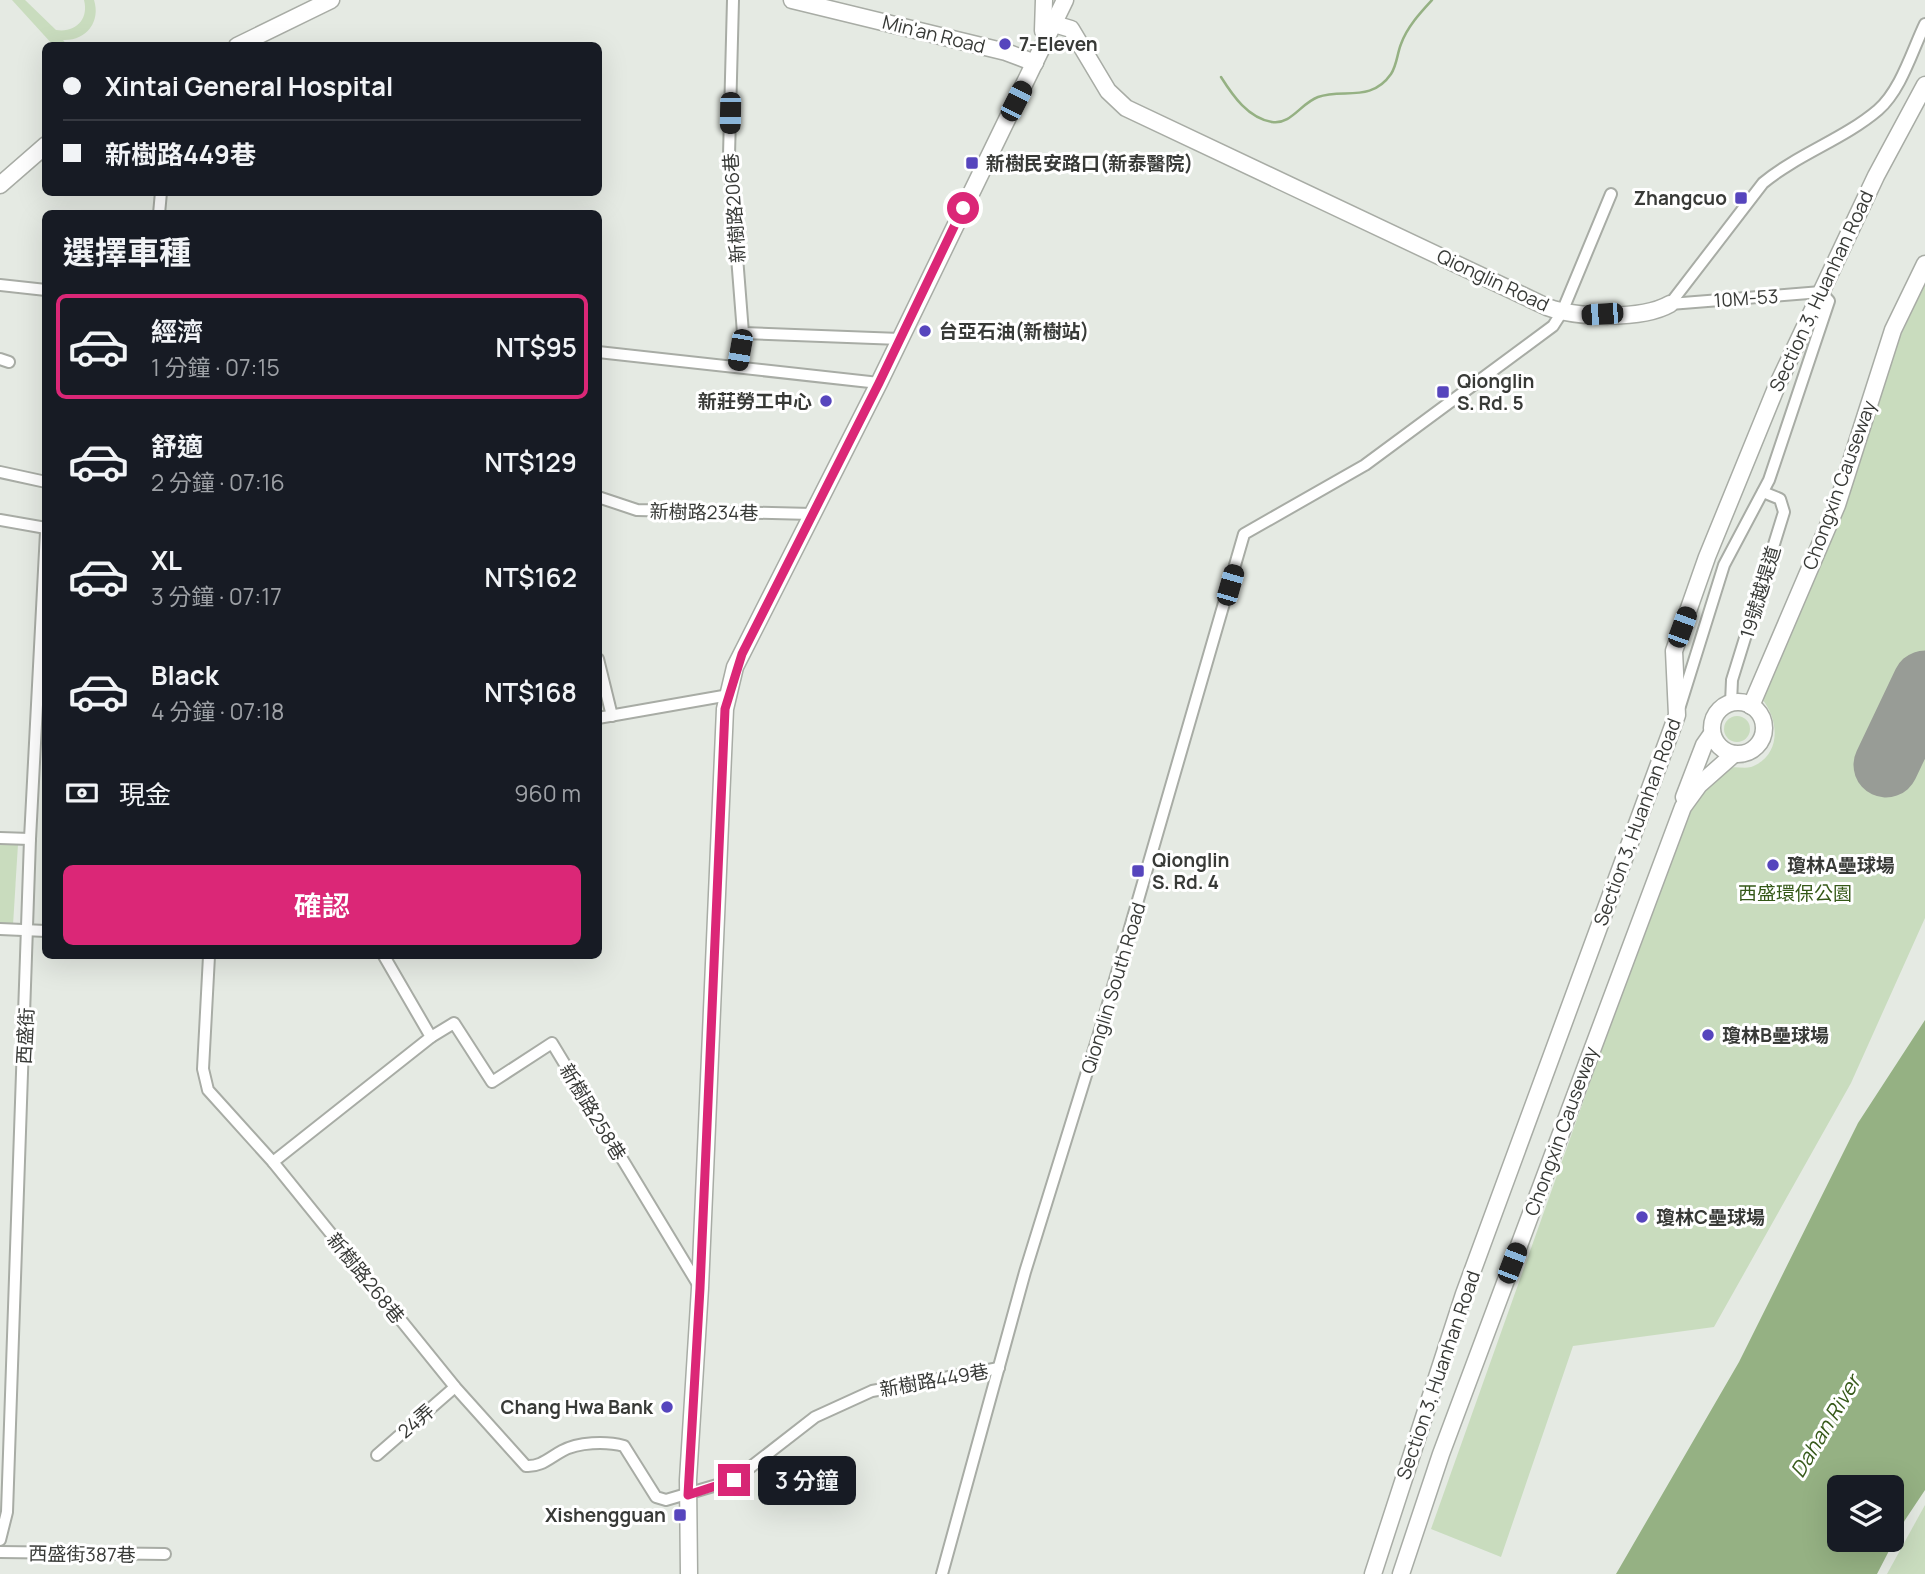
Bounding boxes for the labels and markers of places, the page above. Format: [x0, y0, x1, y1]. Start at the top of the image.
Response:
place label: 7-Eleven [1019, 31, 1098, 57]
marker: 7-Eleven [997, 36, 1013, 52]
place label: 新樹民安路口(新泰醫院) [986, 150, 1193, 176]
marker: 新樹民安路口(新泰醫院) [964, 155, 980, 171]
place label: Zhangcuo [1633, 185, 1727, 211]
marker: Zhangcuo [1733, 190, 1749, 206]
place label: 台亞石油(新樹站) [939, 318, 1089, 344]
marker: 台亞石油(新樹站) [917, 323, 933, 339]
place label: Qionglin S. Rd. 5 [1457, 368, 1534, 416]
marker: Qionglin S. Rd. 5 [1435, 384, 1451, 400]
place label: 新莊勞工中心 [698, 388, 812, 414]
marker: 新莊勞工中心 [818, 393, 834, 409]
place label: Qionglin S. Rd. 4 [1152, 847, 1229, 895]
place label: 瓊林A壘球場 [1787, 852, 1895, 878]
marker: 瓊林A壘球場 [1765, 857, 1781, 873]
marker: Qionglin S. Rd. 4 [1130, 863, 1146, 879]
place label: 瓊林B壘球場 [1722, 1022, 1829, 1048]
marker: 瓊林B壘球場 [1700, 1027, 1716, 1043]
place label: 瓊林C壘球場 [1656, 1204, 1765, 1230]
marker: 瓊林C壘球場 [1634, 1209, 1650, 1225]
place label: Chang Hwa Bank [501, 1394, 654, 1420]
marker: Chang Hwa Bank [659, 1399, 675, 1415]
place label: Xishengguan [545, 1502, 666, 1528]
marker: Xishengguan [672, 1507, 688, 1523]

